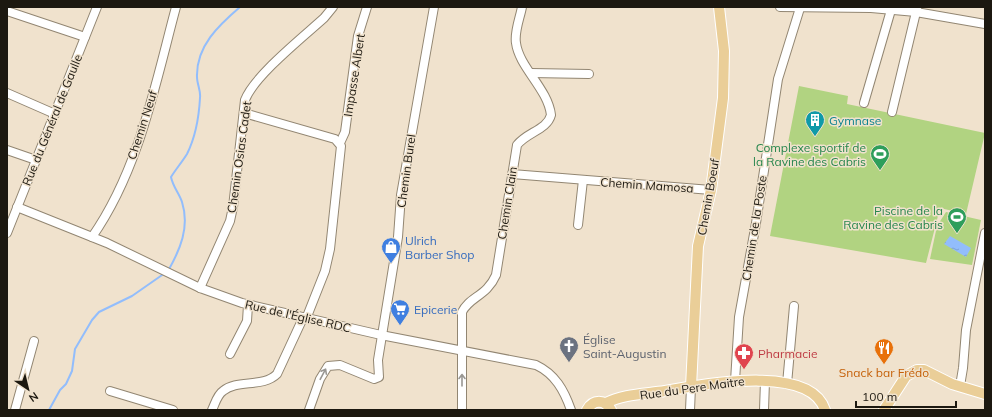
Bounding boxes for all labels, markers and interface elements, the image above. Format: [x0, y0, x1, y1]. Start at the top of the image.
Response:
street label: Impasse Albert [340, 32, 368, 118]
street label: Rue du Général de Gaulle [19, 52, 85, 188]
street label: Chemin Neuf [124, 88, 161, 161]
street label: Chemin Osias Cadet [224, 100, 254, 214]
building icon: Gymnase [804, 109, 826, 137]
place label: Gymnase [829, 113, 881, 128]
street label: Chemin Burel [393, 133, 419, 209]
place label: Complexe sportif de la Ravine des Cabris [753, 140, 866, 169]
sports icon: Complexe sportif de la Ravine des Cabris [869, 143, 891, 171]
street label: Chemin Boeuf [694, 156, 722, 237]
street label: Chemin Clain [494, 166, 520, 240]
street label: Chemin Mamosa [600, 174, 694, 196]
street label: Chemin de la Poste [738, 174, 770, 282]
place label: Piscine de la Ravine des Cabris [843, 203, 943, 232]
sports icon: Piscine de la Ravine des Cabris [946, 206, 968, 234]
place label: Ulrich Barber Shop [405, 233, 475, 262]
shop icon: Ulrich Barber Shop [380, 236, 402, 264]
street label: Rue de l'Église RDC [244, 297, 352, 335]
supermarket icon: Epicerie [389, 298, 411, 326]
place label: Epicerie [414, 302, 457, 317]
place label: Église Saint-Augustin [583, 332, 666, 361]
church icon: Église Saint-Augustin [558, 335, 580, 363]
restaurant icon: Snack bar Frédo [873, 337, 895, 365]
pharmacy icon: Pharmacie [733, 342, 755, 370]
place label: Pharmacie [758, 346, 817, 361]
place label: Snack bar Frédo [839, 365, 929, 380]
one-way arrow [319, 368, 327, 380]
north arrow [8, 369, 48, 409]
street label: Rue du Pere Maitre [639, 373, 745, 403]
one-way arrow [458, 374, 466, 387]
scale bar [856, 383, 956, 409]
text: N [26, 389, 41, 405]
text: 100 m [862, 389, 897, 404]

